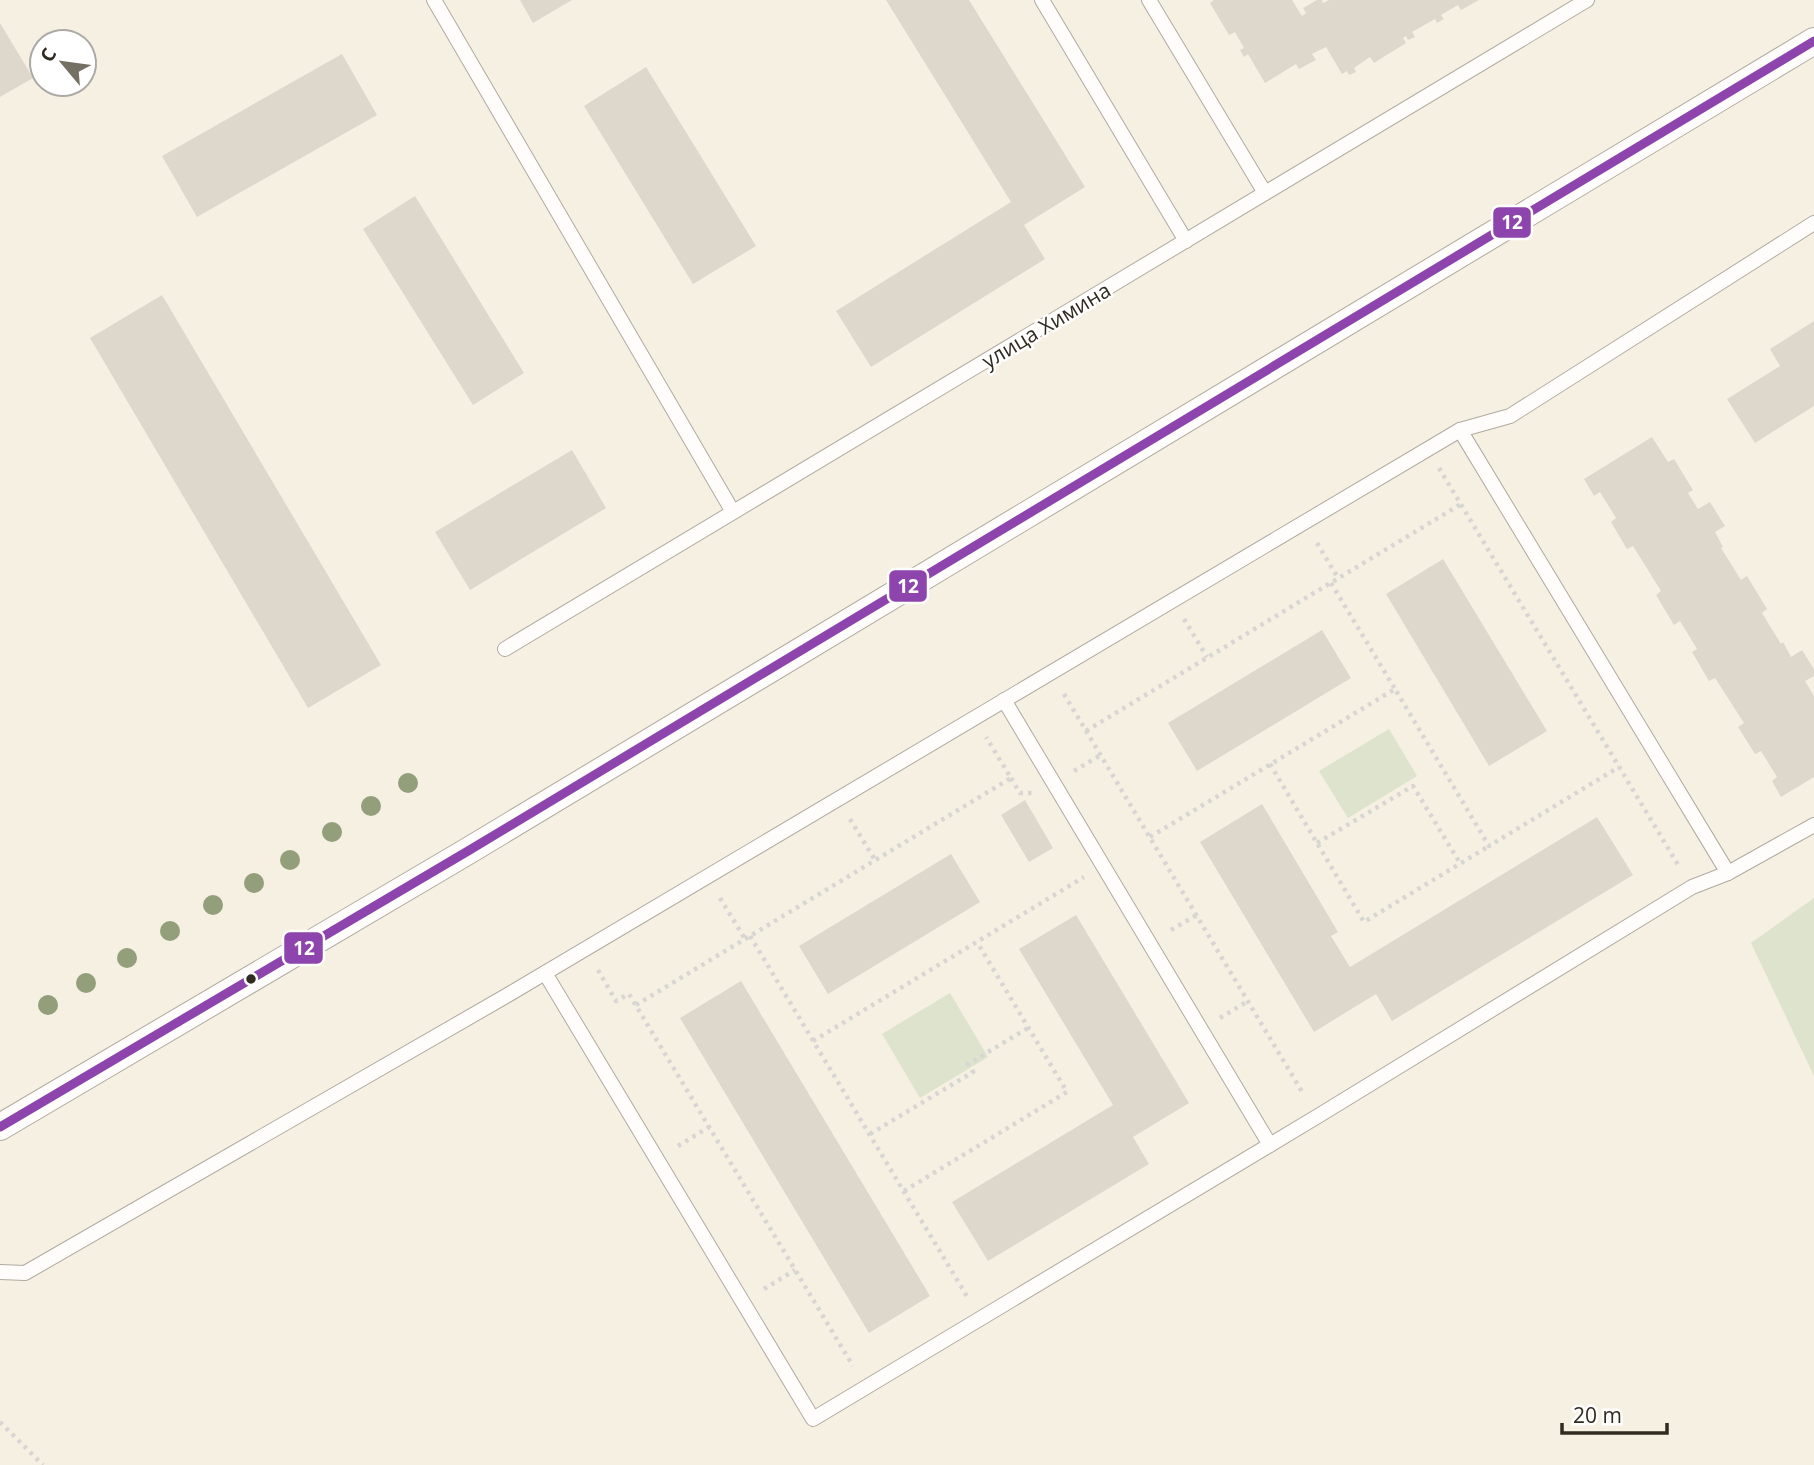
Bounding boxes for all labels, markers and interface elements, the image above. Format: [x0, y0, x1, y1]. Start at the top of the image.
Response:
north arrow [28, 28, 98, 98]
text: С [34, 43, 62, 66]
line badge: 12 [1492, 206, 1532, 239]
text: 12 [1501, 209, 1523, 235]
street label: улица Химина [976, 276, 1116, 374]
line badge: 12 [888, 569, 928, 603]
text: 12 [897, 573, 919, 599]
line badge: 12 [283, 931, 324, 965]
text: 12 [293, 935, 315, 961]
unlabelled marker [244, 972, 258, 986]
scale bar [1562, 1392, 1667, 1436]
text: 20 m [1573, 1401, 1622, 1429]

